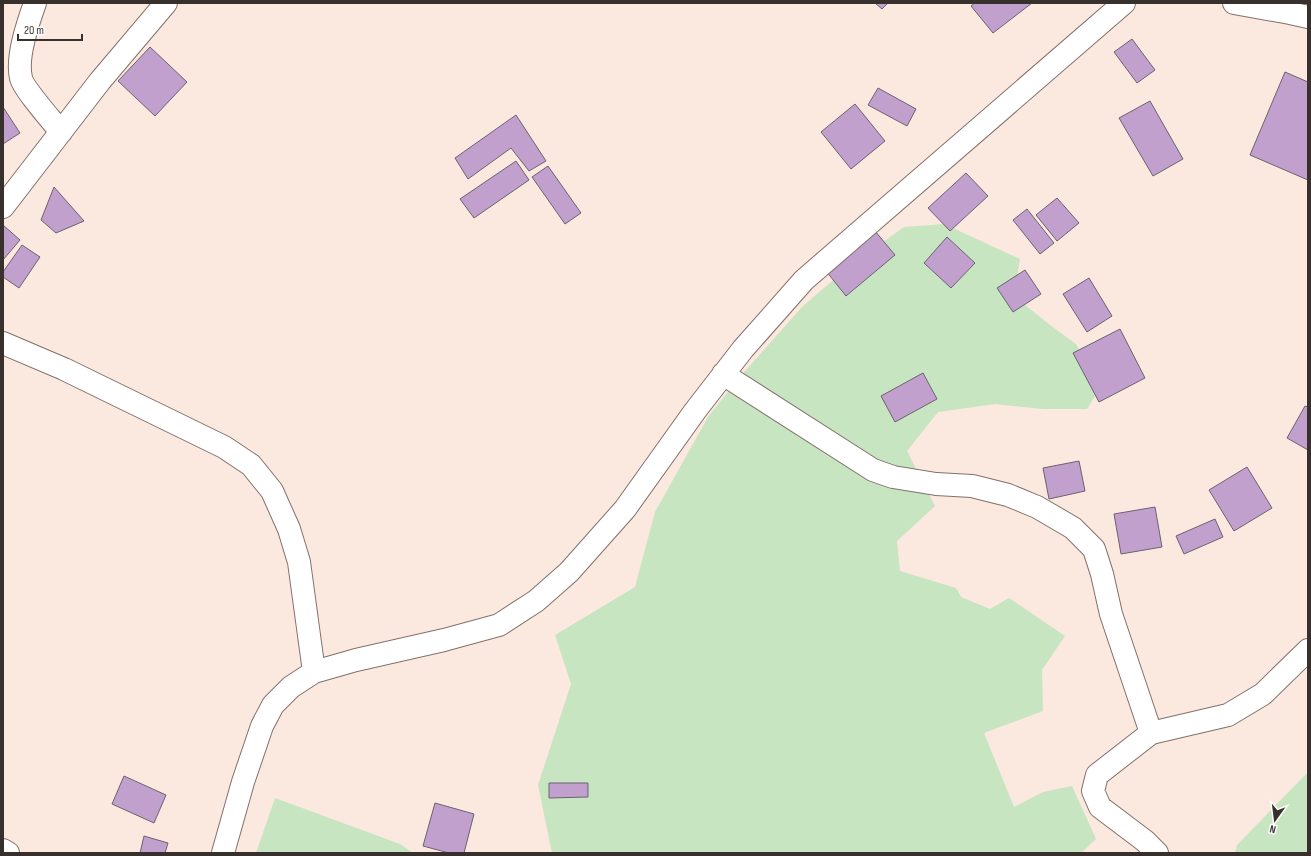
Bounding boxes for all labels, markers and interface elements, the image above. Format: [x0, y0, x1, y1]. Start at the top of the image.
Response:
scale bar [18, 16, 82, 42]
text: 20 m [24, 23, 44, 38]
north arrow [1255, 800, 1295, 840]
text: N [1268, 822, 1277, 836]

